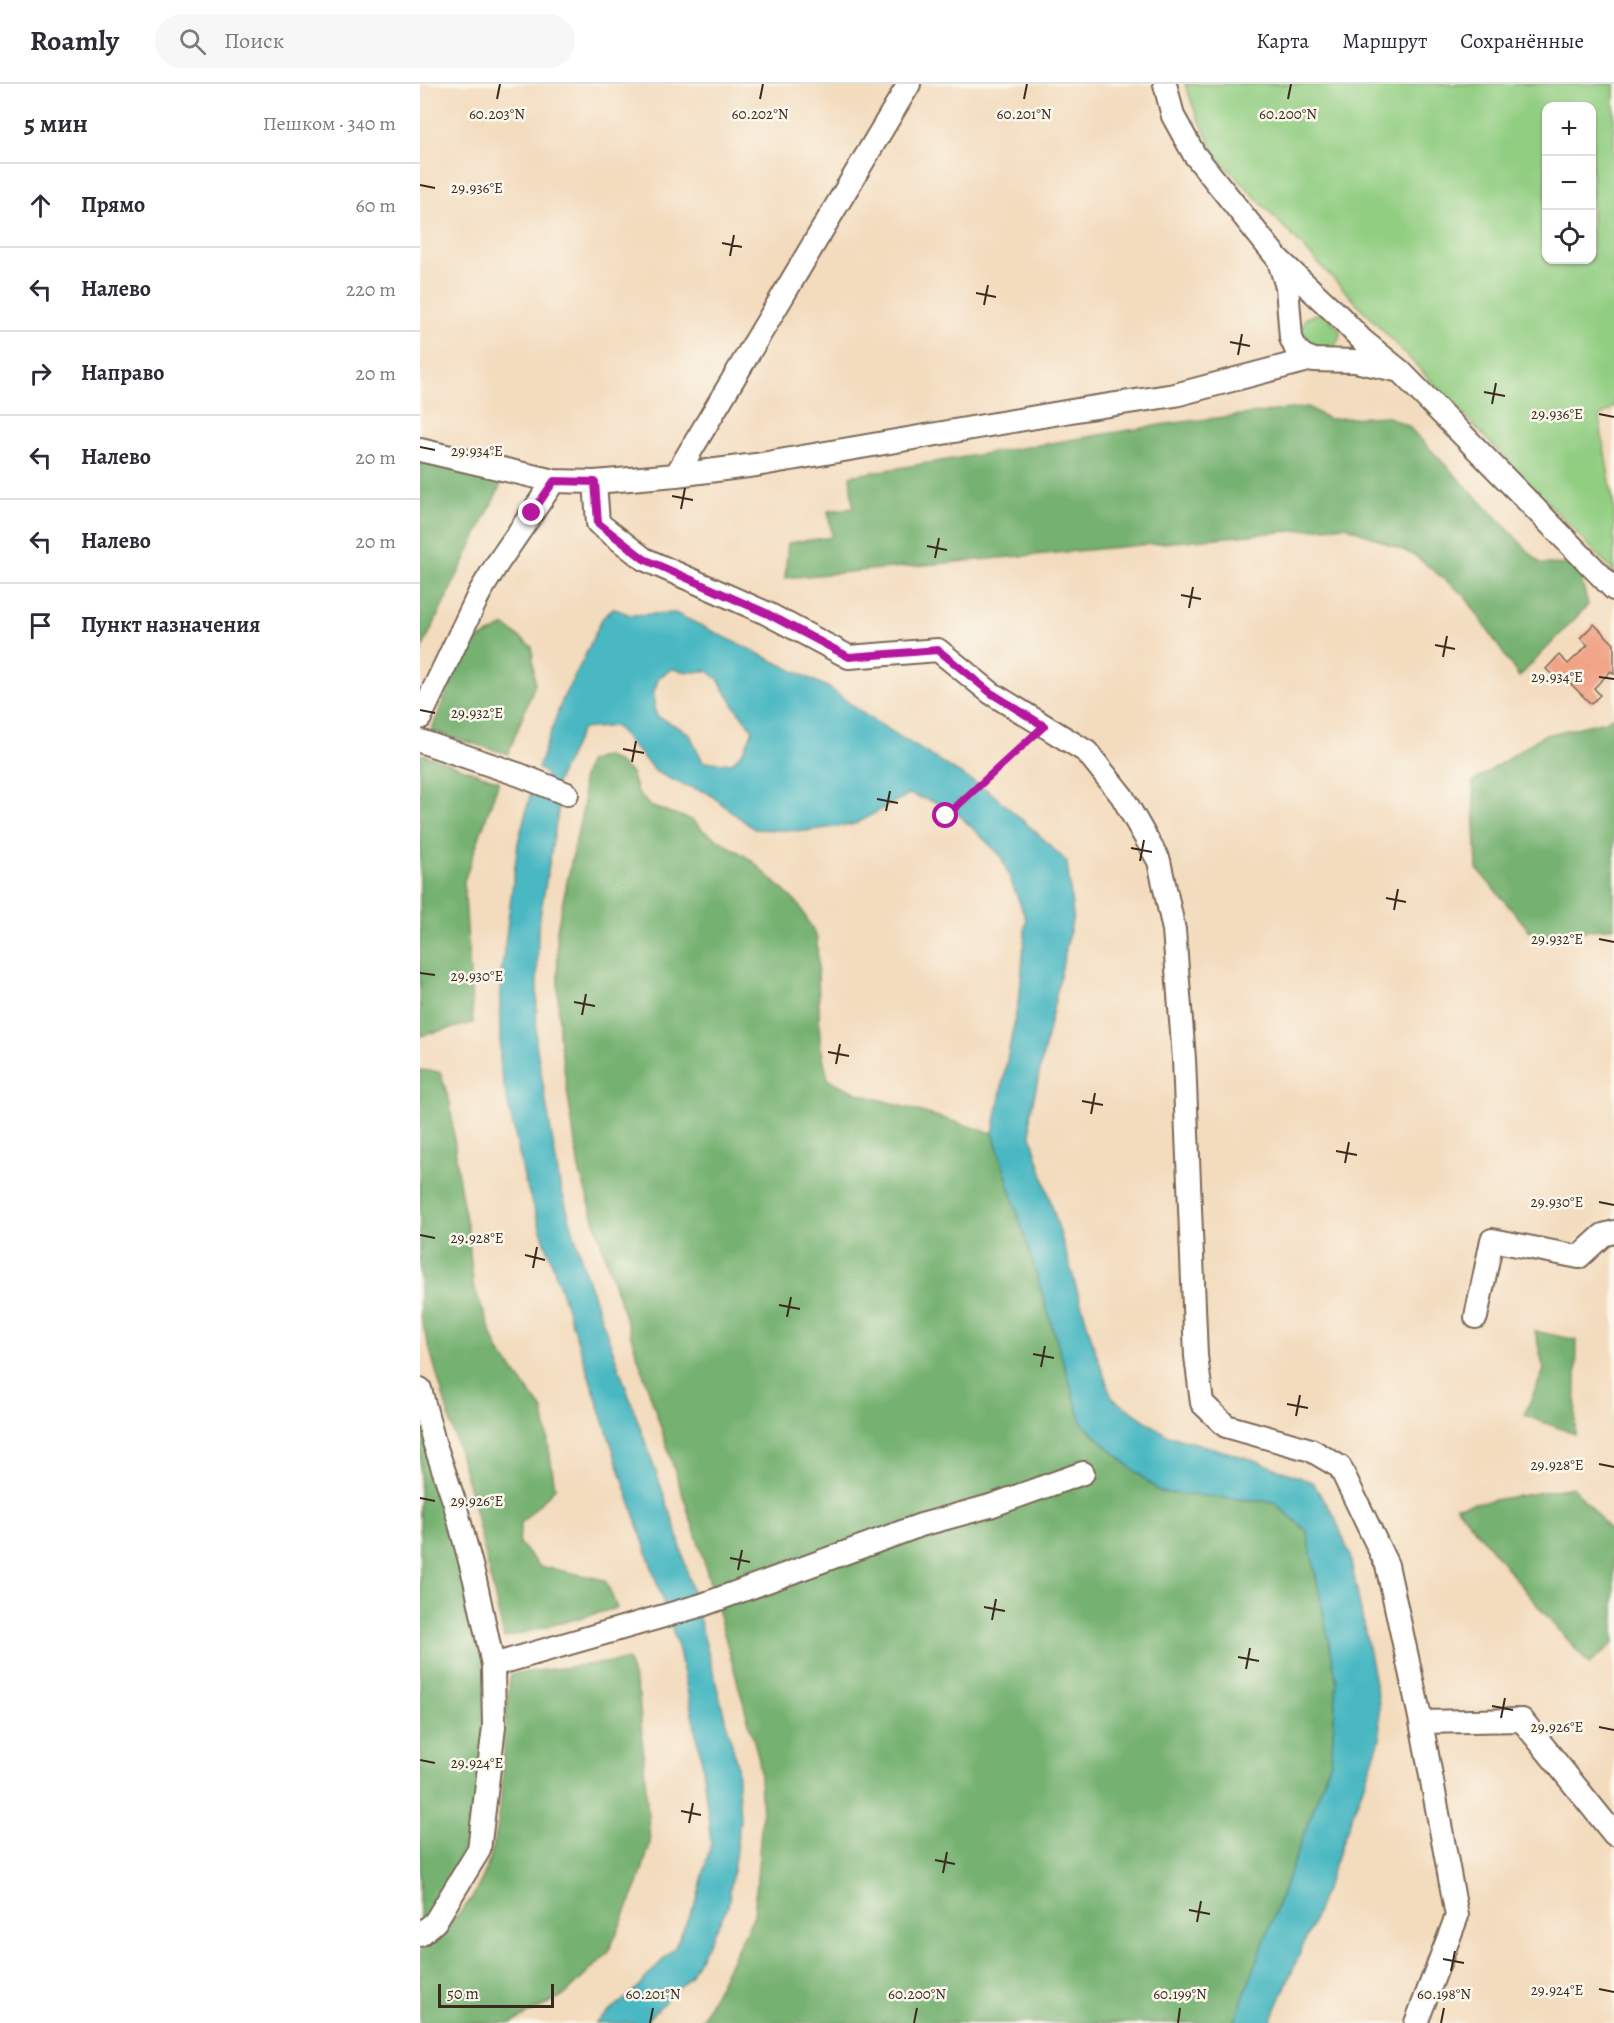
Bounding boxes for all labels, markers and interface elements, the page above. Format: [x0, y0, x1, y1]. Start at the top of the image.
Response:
search box [155, 14, 575, 68]
text: Roamly [30, 22, 119, 60]
icon: search [176, 25, 209, 58]
text: Поиск [224, 26, 284, 56]
text: Карта [1256, 27, 1309, 55]
text: Маршрут [1342, 27, 1427, 55]
text: Сохранённые [1460, 27, 1584, 55]
map controls [1542, 102, 1596, 264]
button: + [1542, 102, 1596, 156]
text: 60.203°N [469, 104, 525, 124]
text: 60.202°N [731, 104, 789, 124]
text: 60.201°N [996, 104, 1052, 124]
text: 60.200°N [1259, 104, 1317, 124]
text: 5 мин [24, 106, 88, 141]
text: Пешком · 340 m [263, 110, 396, 137]
button: − [1542, 156, 1596, 210]
text: 29.936°E [451, 178, 503, 198]
icon: ahead [24, 189, 57, 222]
text: Прямо [81, 190, 145, 220]
text: 60 m [356, 192, 396, 219]
button: locate [1542, 210, 1596, 264]
icon: left [24, 273, 57, 306]
text: Налево [81, 274, 151, 304]
text: 220 m [346, 276, 396, 303]
icon: right [24, 357, 57, 390]
text: Направо [81, 358, 164, 388]
text: 20 m [355, 360, 396, 387]
text: 29.936°E [1531, 404, 1583, 424]
icon: left [24, 441, 57, 474]
text: 29.934°E [451, 441, 503, 461]
text: Налево [81, 442, 151, 472]
text: 20 m [355, 444, 396, 471]
route end [518, 499, 544, 525]
icon: left [24, 525, 57, 558]
text: Налево [81, 526, 151, 556]
text: 20 m [355, 528, 396, 555]
icon: arrive [24, 609, 57, 642]
text: Пункт назначения [81, 610, 260, 640]
text: 29.934°E [1531, 667, 1583, 687]
text: 29.932°E [451, 703, 503, 723]
route start [932, 802, 958, 828]
text: 29.932°E [1531, 929, 1583, 949]
text: 29.930°E [451, 966, 503, 986]
text: 29.930°E [1531, 1192, 1583, 1212]
text: 29.928°E [450, 1228, 504, 1248]
text: 29.928°E [1530, 1455, 1584, 1475]
text: 29.926°E [451, 1491, 503, 1511]
text: 29.926°E [1531, 1717, 1583, 1737]
text: 29.924°E [451, 1753, 503, 1773]
text: 29.924°E [1531, 1980, 1583, 2000]
scale bar [438, 1981, 554, 2008]
text: 50 m [447, 1983, 479, 2005]
text: 60.201°N [625, 1984, 681, 2004]
text: 60.200°N [888, 1984, 946, 2004]
text: 60.199°N [1153, 1984, 1207, 2004]
text: 60.198°N [1417, 1984, 1471, 2004]

